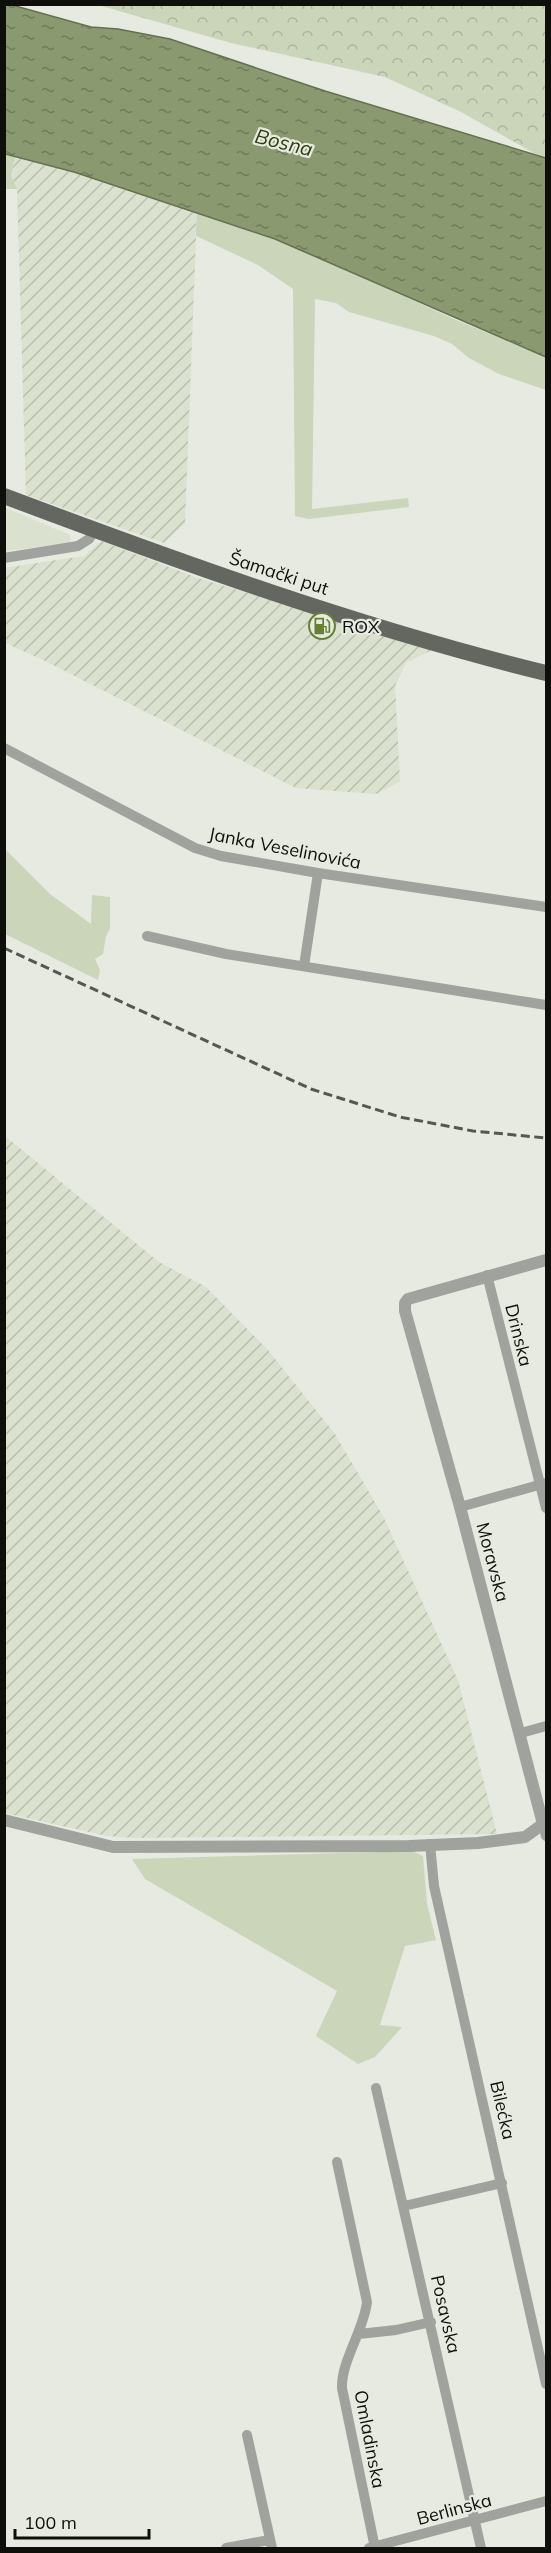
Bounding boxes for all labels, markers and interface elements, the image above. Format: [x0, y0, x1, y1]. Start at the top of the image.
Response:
water label: Bosna [253, 123, 315, 161]
street label: Šamački put [226, 546, 332, 600]
fuel station icon: ROX [307, 611, 337, 641]
place label: ROX [342, 615, 380, 638]
street label: Janka Veselinovića [207, 822, 363, 874]
street label: Drinska [500, 1301, 538, 1369]
street label: Moravska [471, 1520, 515, 1604]
street label: Bilećka [485, 2078, 521, 2142]
street label: Posavska [426, 2273, 466, 2355]
street label: Omladinska [349, 2388, 391, 2490]
street label: Berlinska [414, 2488, 494, 2530]
scale bar [15, 2502, 148, 2540]
text: 100 m [24, 2511, 77, 2534]

